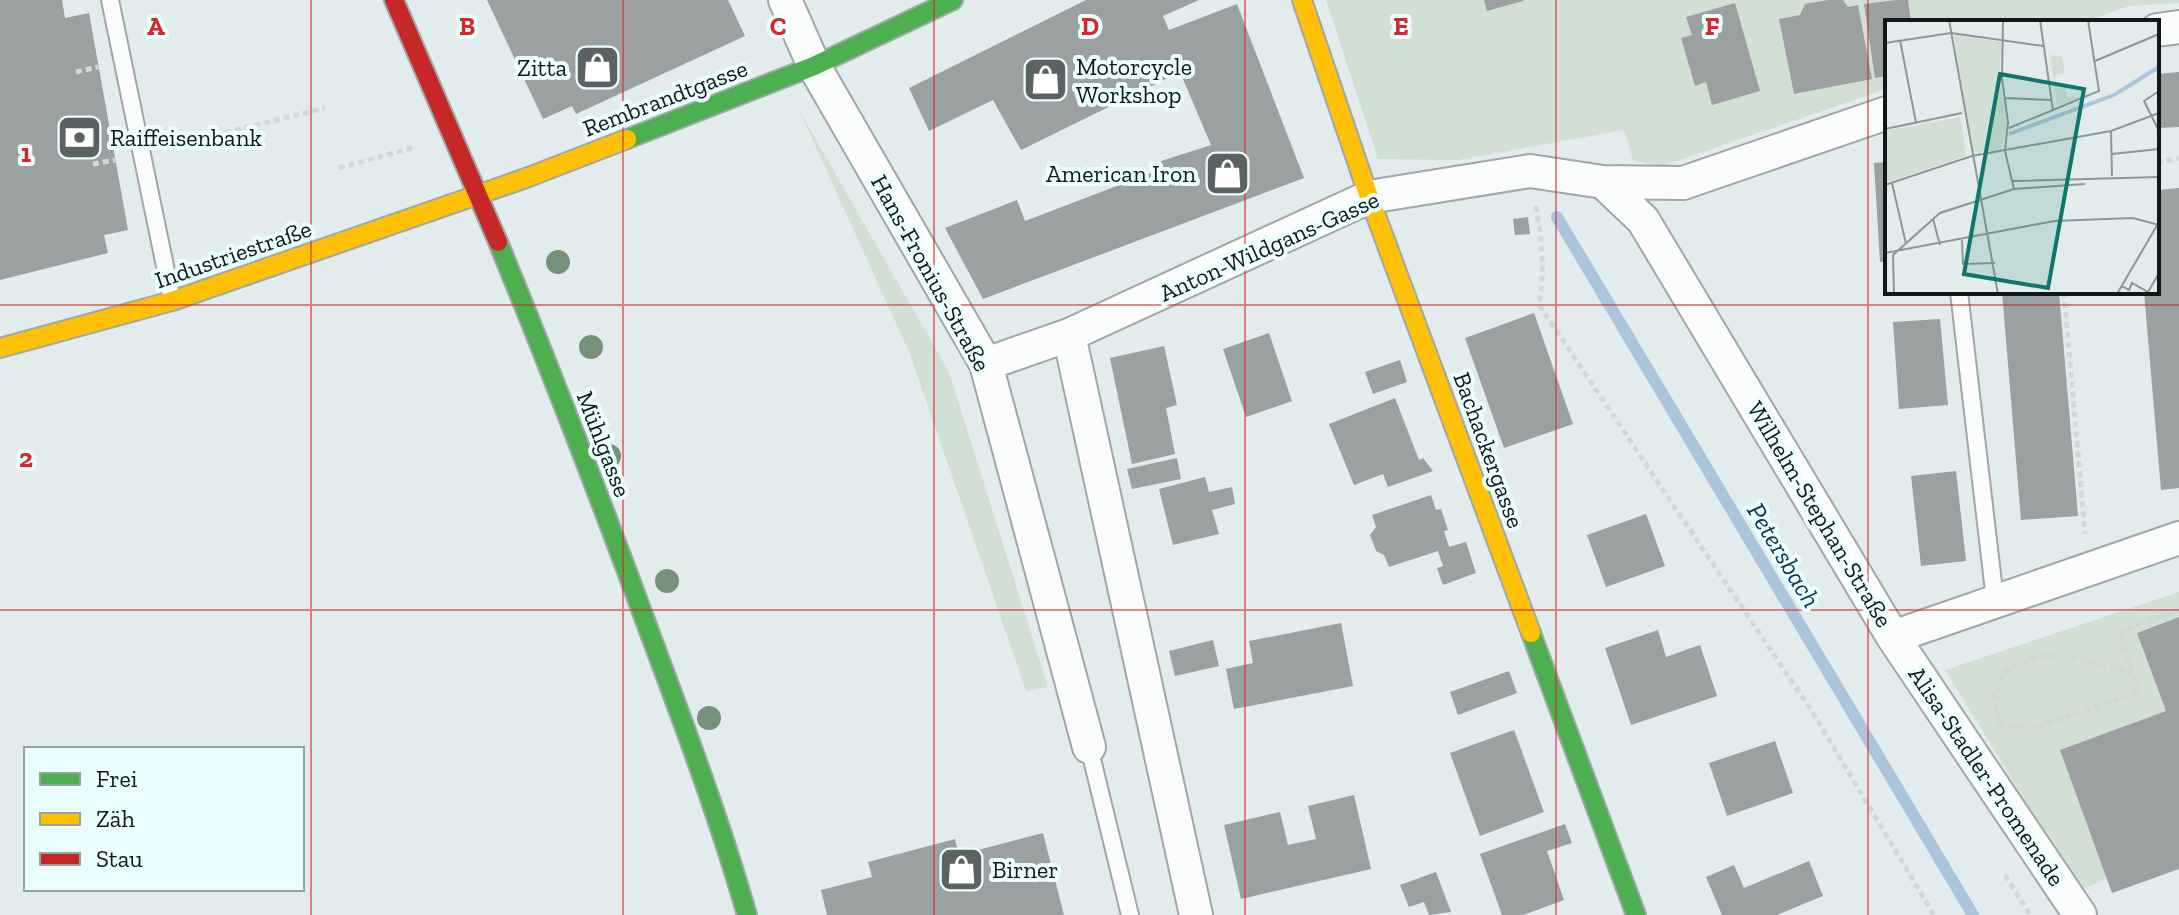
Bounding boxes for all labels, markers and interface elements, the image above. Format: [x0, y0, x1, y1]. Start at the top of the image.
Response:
text: A [147, 10, 165, 42]
text: B [459, 10, 475, 42]
text: C [770, 10, 786, 42]
text: D [1081, 10, 1099, 42]
text: E [1393, 10, 1409, 42]
text: F [1705, 10, 1720, 42]
inset map [1885, 20, 2159, 294]
shop icon: Zitta [574, 43, 622, 91]
place label: Motorcycle Workshop [1076, 52, 1192, 109]
place label: Zitta [517, 53, 567, 82]
street label: Rembrandtgasse [579, 53, 751, 143]
shop icon: Motorcycle Workshop [1021, 56, 1069, 104]
bank icon: Raiffeisenbank [55, 113, 103, 161]
place label: Raiffeisenbank [110, 123, 262, 152]
text: 1 [21, 137, 32, 169]
shop icon: American Iron [1203, 149, 1251, 197]
place label: American Iron [1046, 159, 1196, 188]
street label: Hans-Fronius-Straße [865, 170, 997, 376]
street label: Anton-Wildgans-Gasse [1155, 184, 1383, 308]
street label: Industriestraße [151, 214, 315, 294]
street label: Bachackergasse [1447, 368, 1531, 532]
street label: Mühlgasse [571, 387, 637, 501]
street label: Wilhelm-Stephan-Straße [1741, 396, 1899, 632]
text: 2 [19, 442, 33, 474]
water label: Petersbach [1740, 497, 1828, 613]
street label: Alisa-Stadler-Promenade [1903, 661, 2071, 891]
legend [24, 747, 304, 891]
text: Frei [96, 764, 138, 793]
text: Zäh [96, 804, 135, 833]
text: Stau [96, 844, 143, 873]
shop icon: Birner [937, 845, 985, 893]
place label: Birner [992, 855, 1058, 884]

